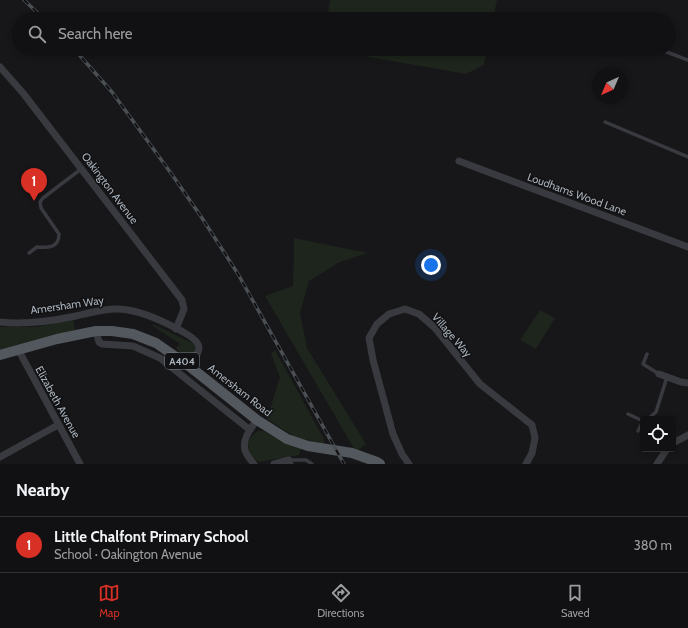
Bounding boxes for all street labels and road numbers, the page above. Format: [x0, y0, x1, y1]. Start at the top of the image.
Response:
street label: Oakington Avenue [79, 150, 142, 227]
street label: Loudhams Wood Lane [526, 170, 629, 219]
street label: Amersham Way [29, 293, 105, 317]
street label: Village Way [429, 310, 475, 360]
road number: A404 [165, 353, 199, 369]
street label: Amersham Road [205, 361, 275, 419]
street label: Elizabeth Avenue [32, 364, 84, 441]

